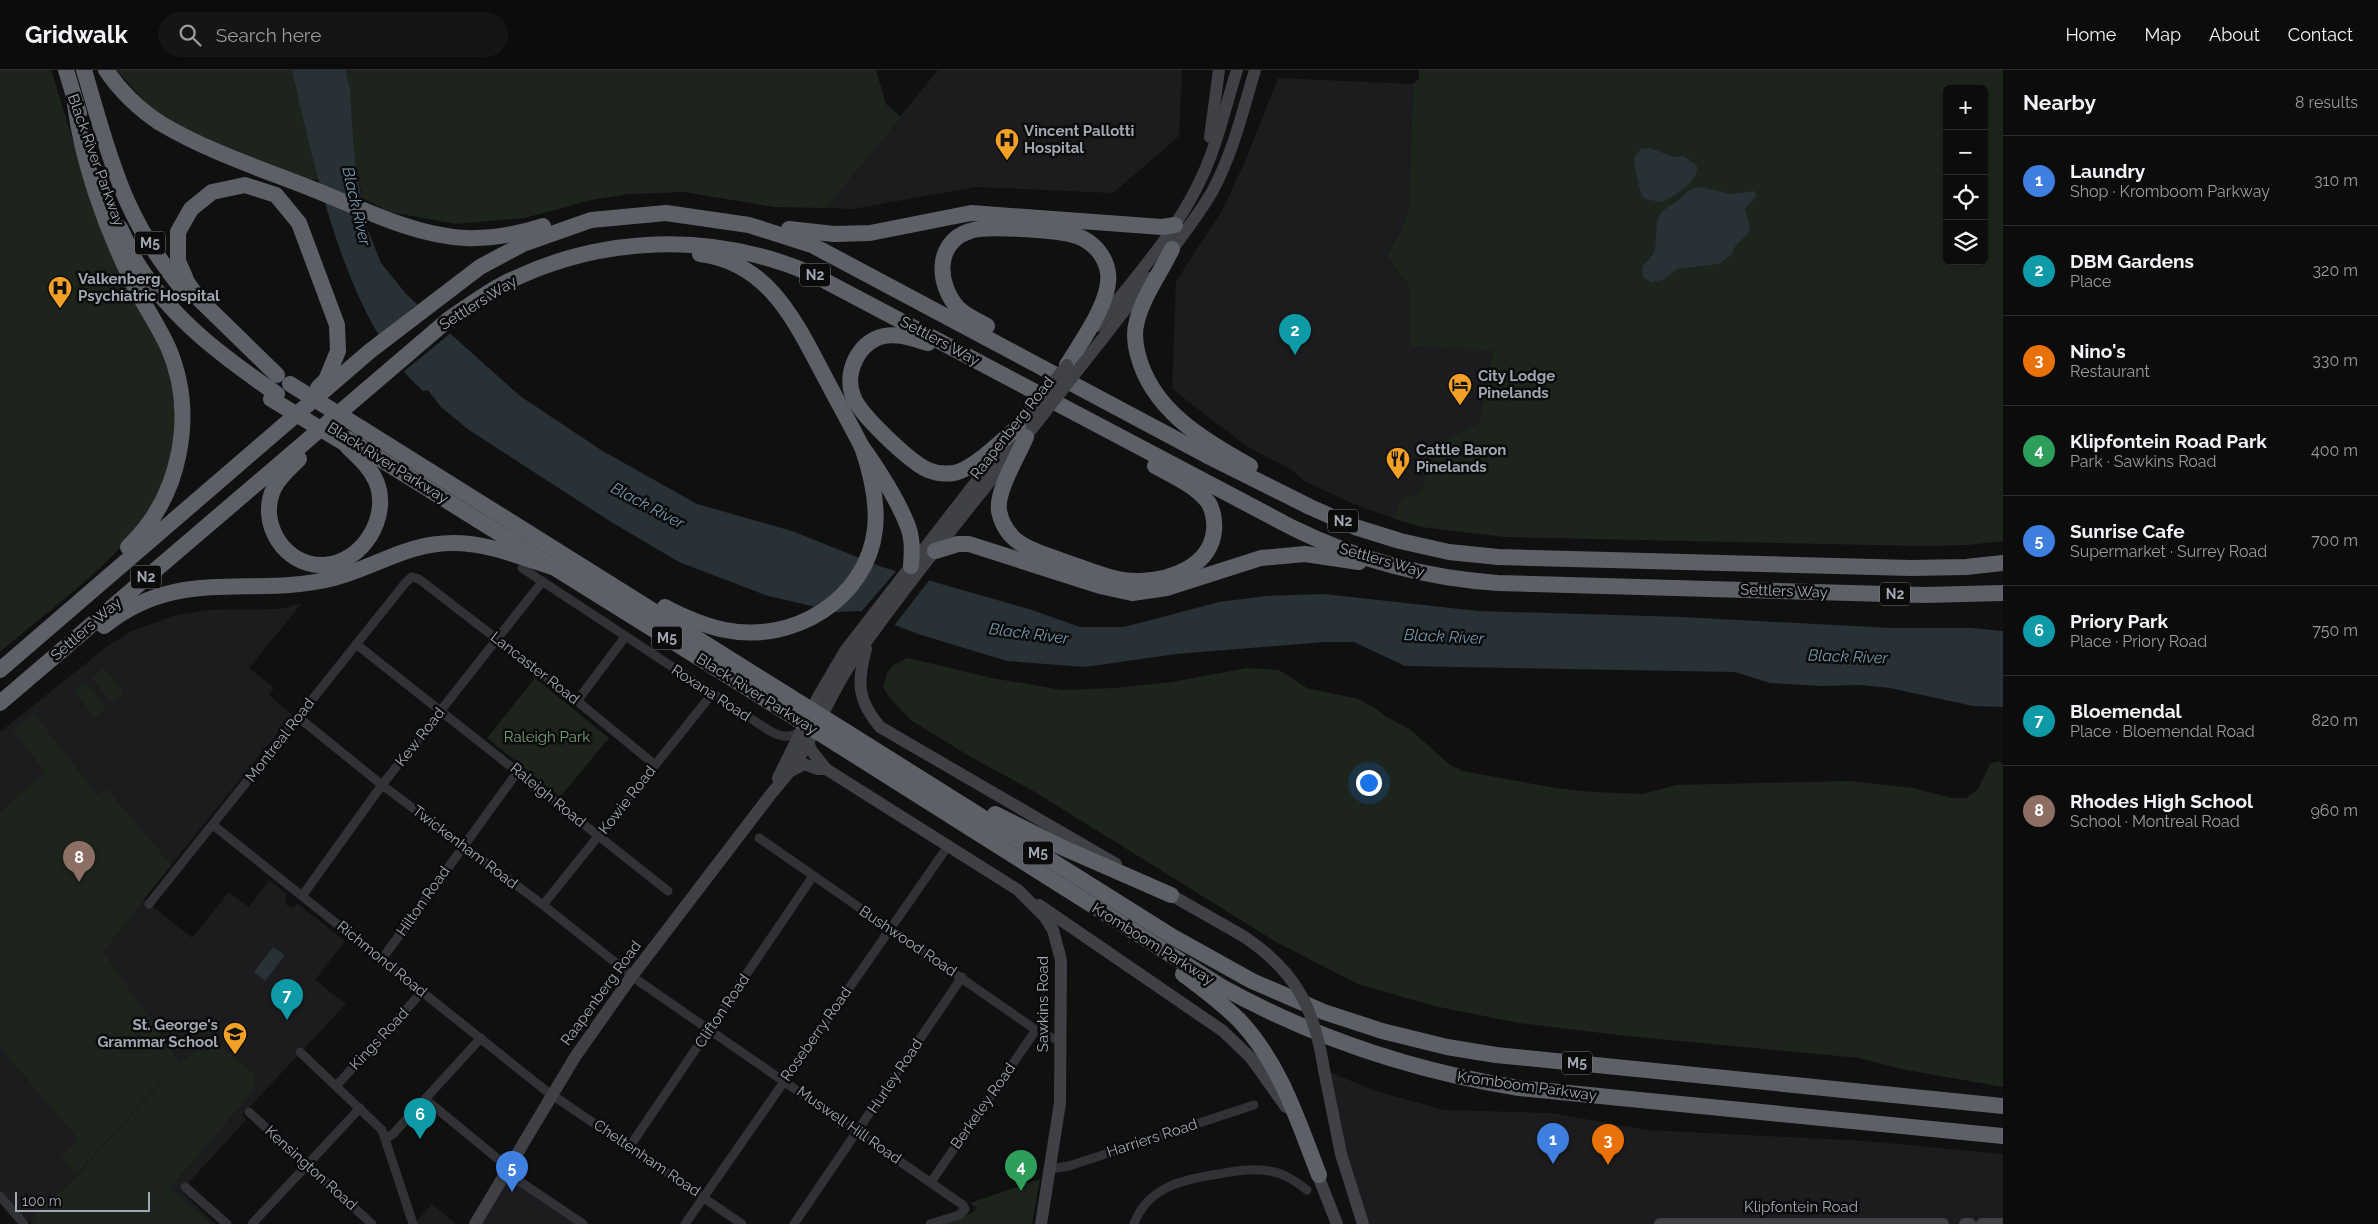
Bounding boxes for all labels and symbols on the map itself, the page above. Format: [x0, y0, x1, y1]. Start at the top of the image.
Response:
street label: Black River Parkway [64, 92, 128, 228]
place label: Vincent Pallotti Hospital [1024, 122, 1134, 157]
hospital icon: Vincent Pallotti Hospital [994, 127, 1020, 161]
water label: Black River [338, 165, 375, 248]
road number: M5 [135, 232, 165, 254]
road number: N2 [800, 264, 830, 286]
place label: Valkenberg Psychiatric Hospital [78, 270, 220, 305]
street label: Settlers Way [436, 272, 520, 334]
hospital icon: Valkenberg Psychiatric Hospital [47, 275, 73, 309]
street label: Settlers Way [897, 312, 983, 370]
pin: 2 [1279, 314, 1311, 355]
place label: City Lodge Pinelands [1478, 367, 1555, 402]
hotel icon: City Lodge Pinelands [1447, 372, 1473, 406]
street label: Raapenberg Road [966, 373, 1058, 483]
street label: Black River Parkway [324, 418, 452, 508]
place label: Cattle Baron Pinelands [1416, 441, 1506, 476]
restaurant icon: Cattle Baron Pinelands [1385, 446, 1411, 480]
water label: Black River [608, 478, 688, 533]
road number: N2 [1328, 510, 1358, 532]
street label: Settlers Way [1337, 539, 1427, 581]
road number: N2 [131, 566, 161, 588]
street label: Settlers Way [1740, 580, 1828, 602]
road number: N2 [1880, 582, 1910, 606]
street label: Settlers Way [47, 593, 125, 665]
water label: Black River [988, 619, 1070, 648]
water label: Black River [1403, 625, 1485, 648]
road number: M5 [652, 626, 682, 650]
street label: Lancaster Road [487, 628, 583, 708]
water label: Black River [1808, 646, 1889, 667]
street label: Black River Parkway [693, 649, 821, 739]
street label: Roxana Road [668, 661, 754, 725]
street label: Montreal Road [242, 695, 318, 785]
street label: Kew Road [392, 704, 448, 770]
park label: Raleigh Park [504, 728, 590, 746]
street label: Raleigh Road [507, 759, 589, 831]
street label: Kowie Road [595, 762, 659, 838]
your location [1356, 770, 1382, 796]
street label: Twickenham Road [409, 802, 521, 892]
pin: 8 [63, 841, 95, 882]
road number: M5 [1023, 841, 1053, 864]
street label: Hilton Road [392, 863, 454, 939]
street label: Kromboom Parkway [1089, 899, 1217, 989]
street label: Bushwood Road [856, 902, 960, 980]
street label: Richmond Road [333, 917, 431, 1001]
street label: Raapenberg Road [557, 937, 645, 1049]
street label: Sawkins Road [1034, 956, 1052, 1052]
street label: Clifton Road [691, 971, 753, 1051]
pin: 7 [271, 979, 303, 1020]
street label: Roseberry Road [777, 984, 855, 1084]
street label: Kings Road [346, 1004, 412, 1074]
place label: St. George's Grammar School [97, 1016, 218, 1051]
school or university icon: St. George's Grammar School [222, 1021, 248, 1055]
street label: Hurley Road [864, 1036, 926, 1116]
road number: M5 [1562, 1051, 1592, 1074]
street label: Berkeley Road [947, 1060, 1019, 1152]
street label: Kromboom Parkway [1456, 1067, 1598, 1105]
street label: Muswell Hill Road [793, 1082, 905, 1168]
pin: 6 [404, 1098, 436, 1139]
street label: Harriers Road [1104, 1115, 1200, 1161]
street label: Cheltenham Road [590, 1116, 704, 1200]
street label: Kensington Road [261, 1122, 361, 1214]
pin: 1 [1537, 1123, 1569, 1164]
pin: 3 [1592, 1124, 1624, 1165]
pin: 4 [1005, 1150, 1037, 1191]
pin: 5 [496, 1151, 528, 1192]
scale bar [15, 1189, 150, 1212]
street label: Klipfontein Road [1744, 1198, 1858, 1216]

